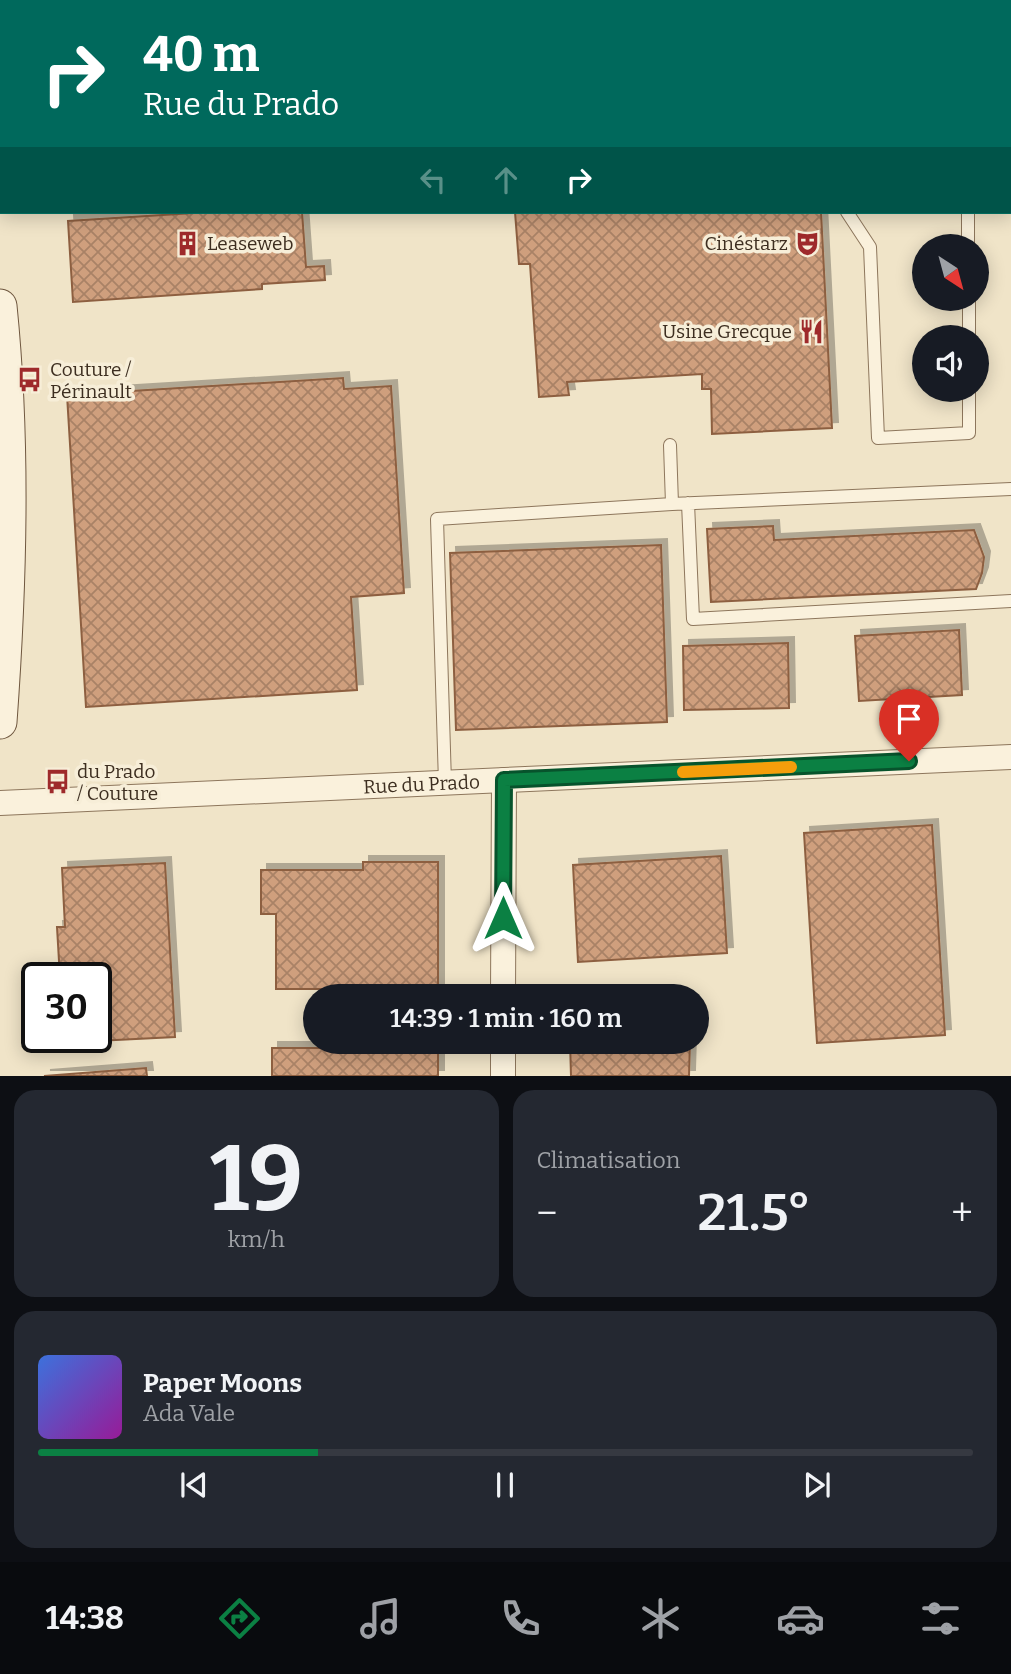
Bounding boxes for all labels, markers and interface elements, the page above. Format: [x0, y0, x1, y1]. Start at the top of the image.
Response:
text: 40 m [143, 25, 260, 84]
icon: right [28, 28, 119, 119]
text: Rue du Prado [143, 85, 339, 123]
icon: left [414, 161, 452, 199]
icon: ahead [487, 161, 525, 199]
icon: right [560, 161, 598, 199]
building icon: Leaseweb [173, 229, 201, 257]
theatre icon: Cinéstarz [794, 229, 822, 257]
place label: Leaseweb [207, 232, 293, 255]
place label: Cinéstarz [704, 232, 788, 255]
north arrow [912, 234, 989, 312]
map controls [912, 234, 989, 402]
restaurant icon: Usine Grecque [798, 317, 826, 345]
place label: Usine Grecque [662, 320, 792, 343]
button: sound [912, 325, 989, 402]
place label: Couture / Périnault [50, 358, 132, 403]
bus stop icon: Couture / Périnault [16, 366, 44, 394]
pin [879, 689, 939, 761]
icon: arrive [890, 700, 928, 738]
place label: du Prado / Couture [77, 760, 158, 805]
bus stop icon: du Prado / Couture [43, 768, 71, 796]
street label: Rue du Prado [363, 770, 480, 798]
position arrow [466, 881, 540, 955]
speed limit sign: 30 [21, 962, 112, 1053]
text: 14:39 · 1 min · 160 m [390, 1003, 622, 1034]
text: 19 [210, 1125, 303, 1234]
text: Climatisation [537, 1146, 680, 1174]
text: 21.5° [698, 1181, 811, 1244]
text: − [537, 1190, 557, 1236]
text: + [951, 1190, 973, 1236]
text: km/h [228, 1225, 285, 1253]
text: Paper Moons [143, 1368, 302, 1399]
text: Ada Vale [143, 1399, 235, 1427]
icon: previous [175, 1466, 213, 1504]
icon: pause [486, 1466, 524, 1504]
icon: next [798, 1466, 836, 1504]
icon: directions [215, 1594, 264, 1643]
icon: music [356, 1594, 405, 1643]
icon: phone [496, 1594, 545, 1643]
icon: climate [636, 1594, 685, 1643]
icon: car [776, 1594, 825, 1643]
icon: filters [916, 1594, 965, 1643]
text: 14:38 [46, 1599, 124, 1637]

